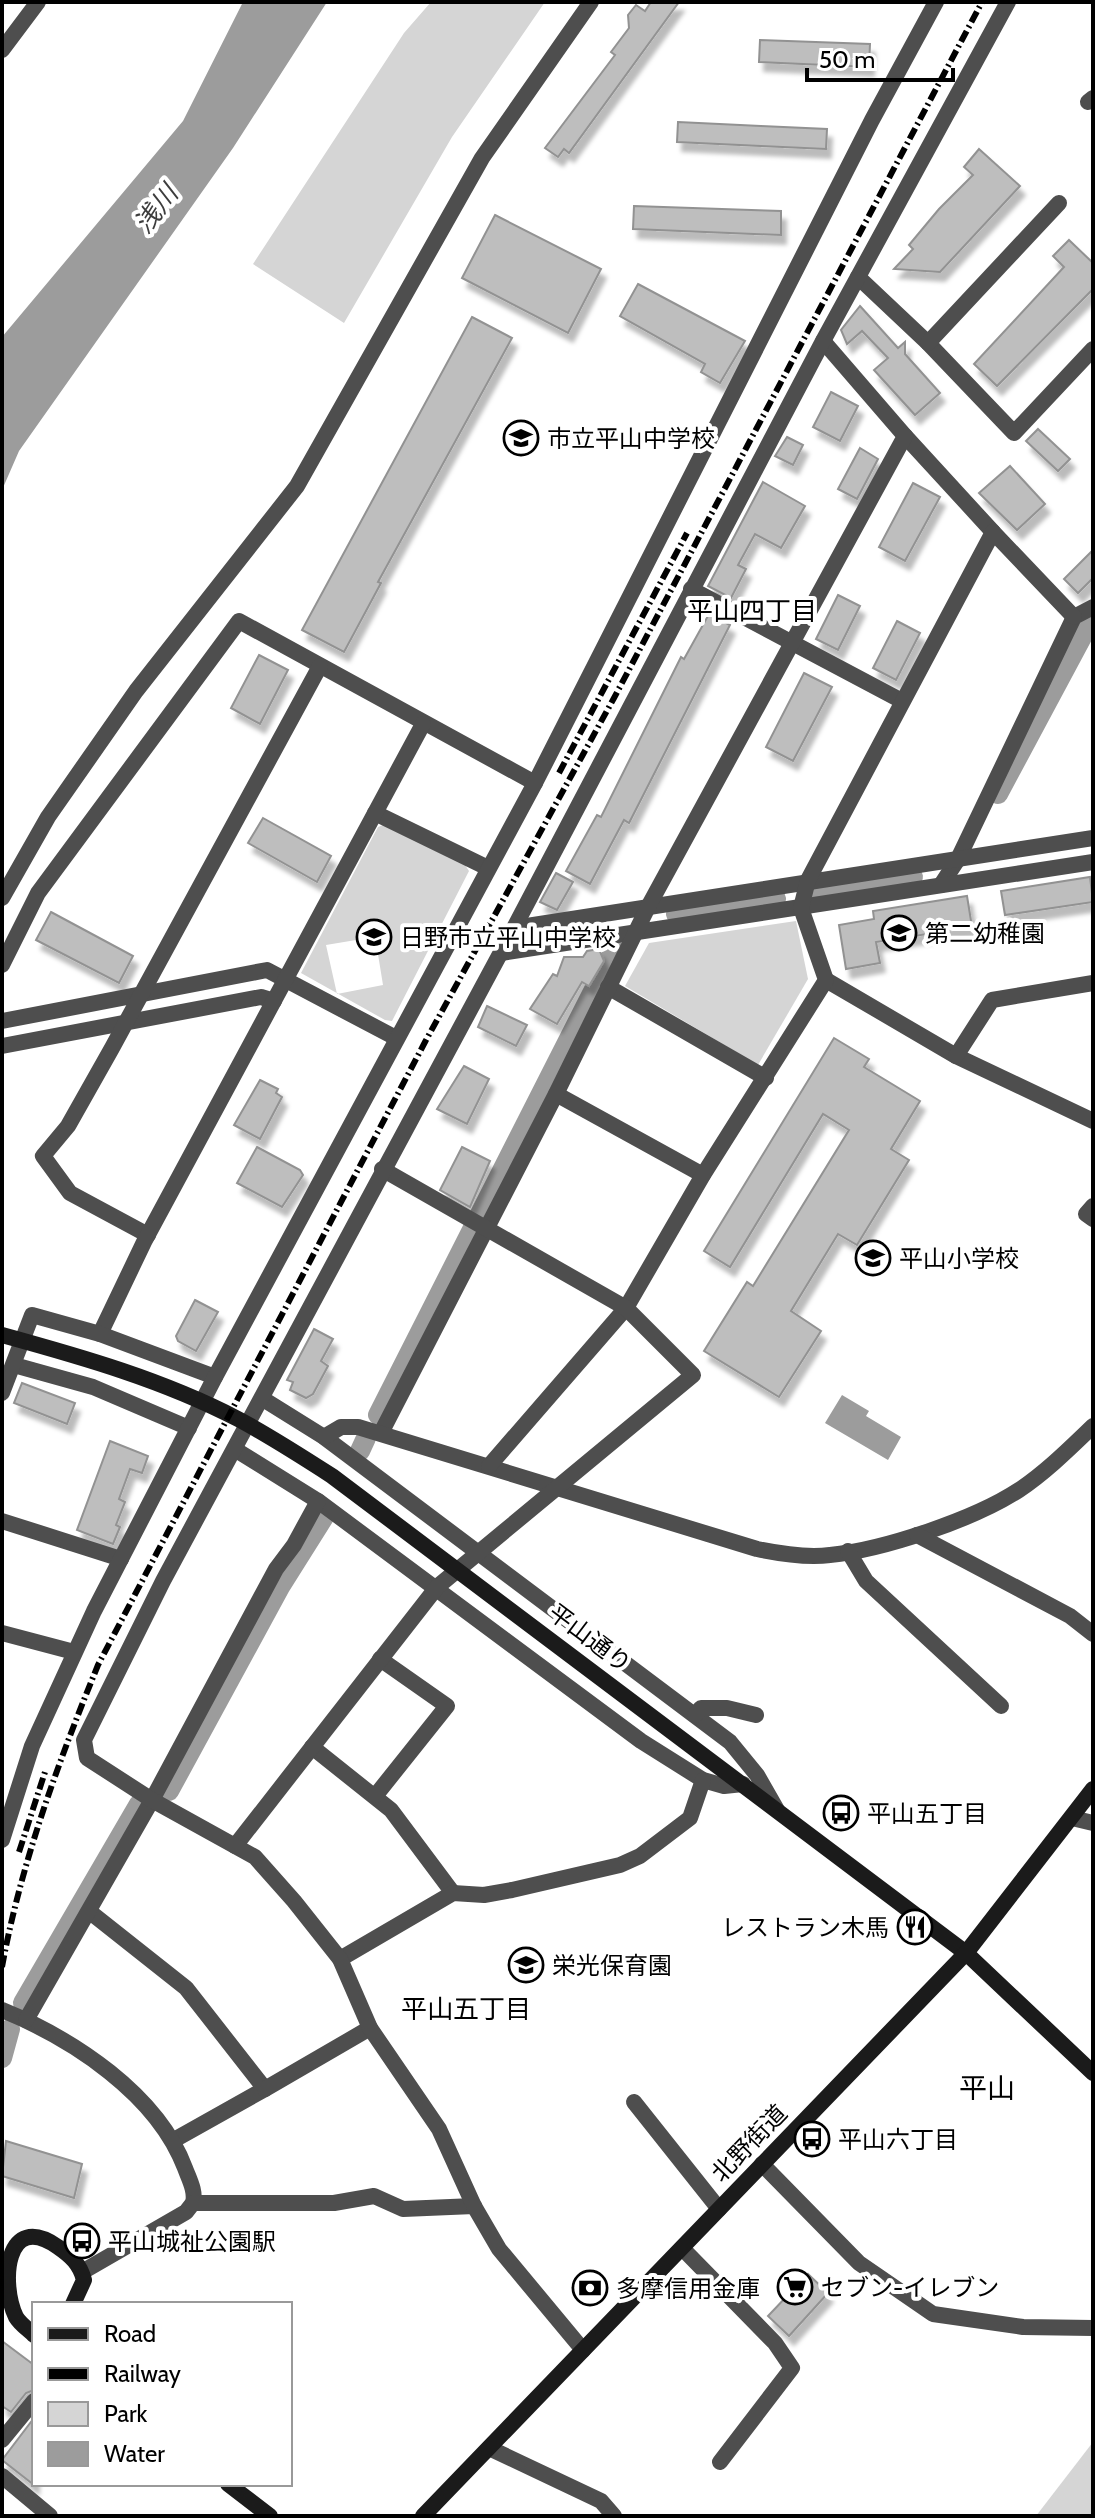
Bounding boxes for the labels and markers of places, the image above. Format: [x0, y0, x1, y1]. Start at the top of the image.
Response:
school or university icon: 市立平山中学校 [502, 419, 540, 457]
place label: 市立平山中学校 [547, 424, 715, 453]
school or university icon: 第二幼稚園 [880, 914, 918, 952]
school or university icon: 日野市立平山中学校 [355, 918, 393, 956]
place label: 第二幼稚園 [925, 919, 1045, 948]
place label: 日野市立平山中学校 [400, 923, 616, 952]
school or university icon: 平山小学校 [854, 1239, 892, 1277]
place label: 平山小学校 [899, 1244, 1019, 1273]
bus stop icon: 平山五丁目 [822, 1794, 860, 1832]
place label: 平山五丁目 [867, 1799, 987, 1828]
restaurant icon: レストラン木馬 [896, 1908, 934, 1946]
place label: レストラン木馬 [721, 1913, 889, 1942]
school or university icon: 栄光保育園 [507, 1946, 545, 1984]
place label: 栄光保育園 [552, 1951, 672, 1980]
bus stop icon: 平山六丁目 [793, 2120, 831, 2158]
place label: 平山六丁目 [838, 2125, 958, 2154]
bus stop icon: 平山城祉公園駅 [63, 2222, 101, 2260]
place label: 平山城祉公園駅 [108, 2227, 276, 2256]
supermarket icon: セブン-イレブン [776, 2268, 814, 2306]
bank icon: 多摩信用金庫 [571, 2269, 609, 2307]
place label: セブン-イレブン [821, 2273, 999, 2302]
place label: 多摩信用金庫 [616, 2274, 760, 2303]

